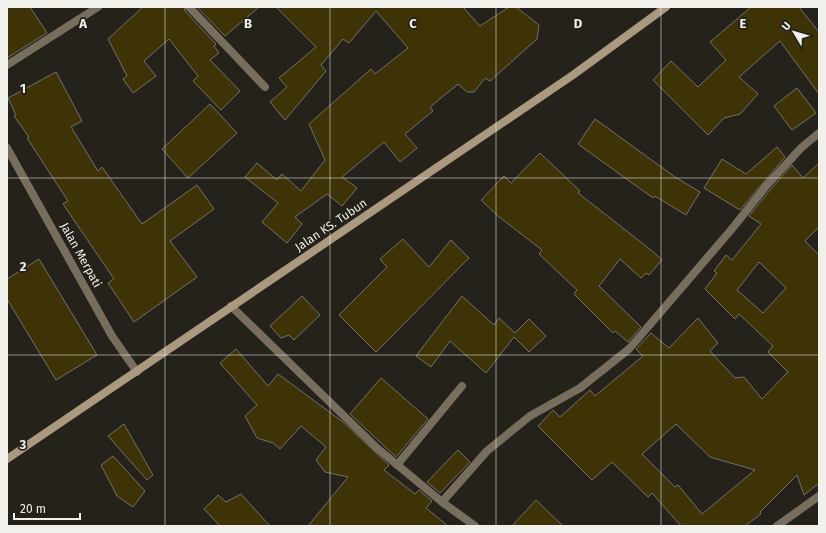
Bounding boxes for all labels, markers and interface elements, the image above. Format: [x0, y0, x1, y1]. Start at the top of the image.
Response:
north arrow [774, 12, 814, 52]
text: A [78, 16, 87, 31]
text: B [244, 16, 252, 31]
text: C [409, 16, 417, 31]
text: D [574, 16, 583, 31]
text: E [740, 16, 747, 31]
text: U [779, 19, 794, 33]
text: 1 [20, 81, 26, 96]
street label: Jalan KS. Tubun [292, 196, 370, 254]
street label: Jalan Merpati [57, 220, 105, 290]
text: 2 [20, 259, 27, 274]
text: 3 [19, 437, 27, 452]
scale bar [14, 495, 80, 521]
text: 20 m [20, 502, 46, 516]

